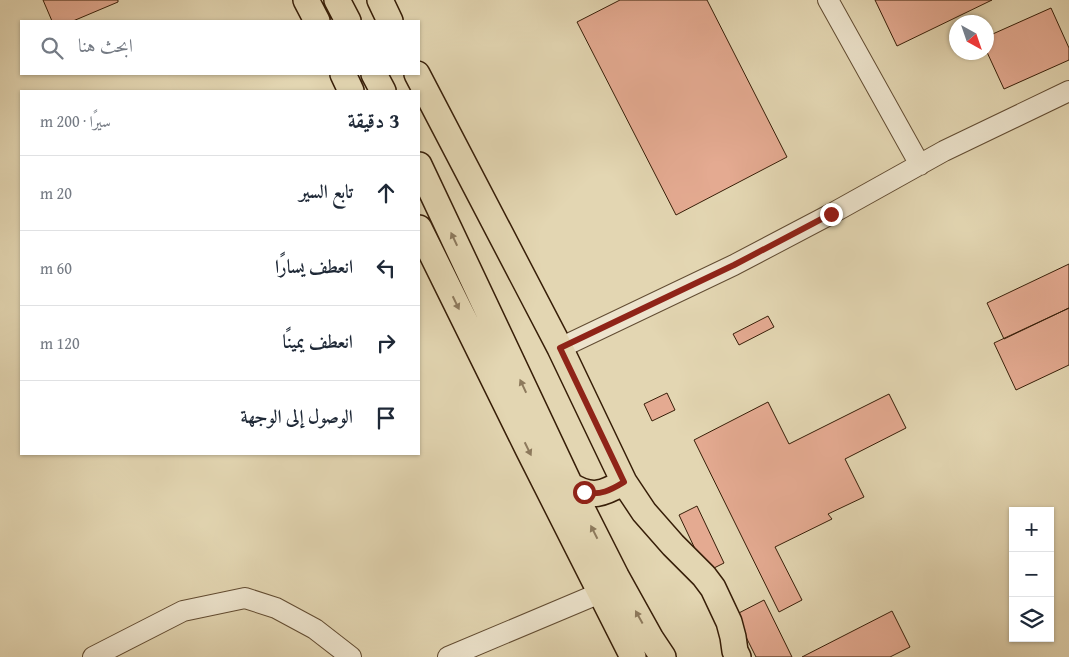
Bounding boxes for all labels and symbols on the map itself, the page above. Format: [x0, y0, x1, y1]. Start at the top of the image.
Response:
north arrow [949, 15, 994, 60]
route end [820, 203, 843, 226]
one-way arrow [450, 232, 458, 246]
one-way arrow [452, 296, 460, 310]
one-way arrow [519, 379, 527, 393]
one-way arrow [524, 442, 532, 456]
route start [573, 481, 596, 504]
one-way arrow [590, 525, 598, 539]
one-way arrow [634, 610, 643, 623]

